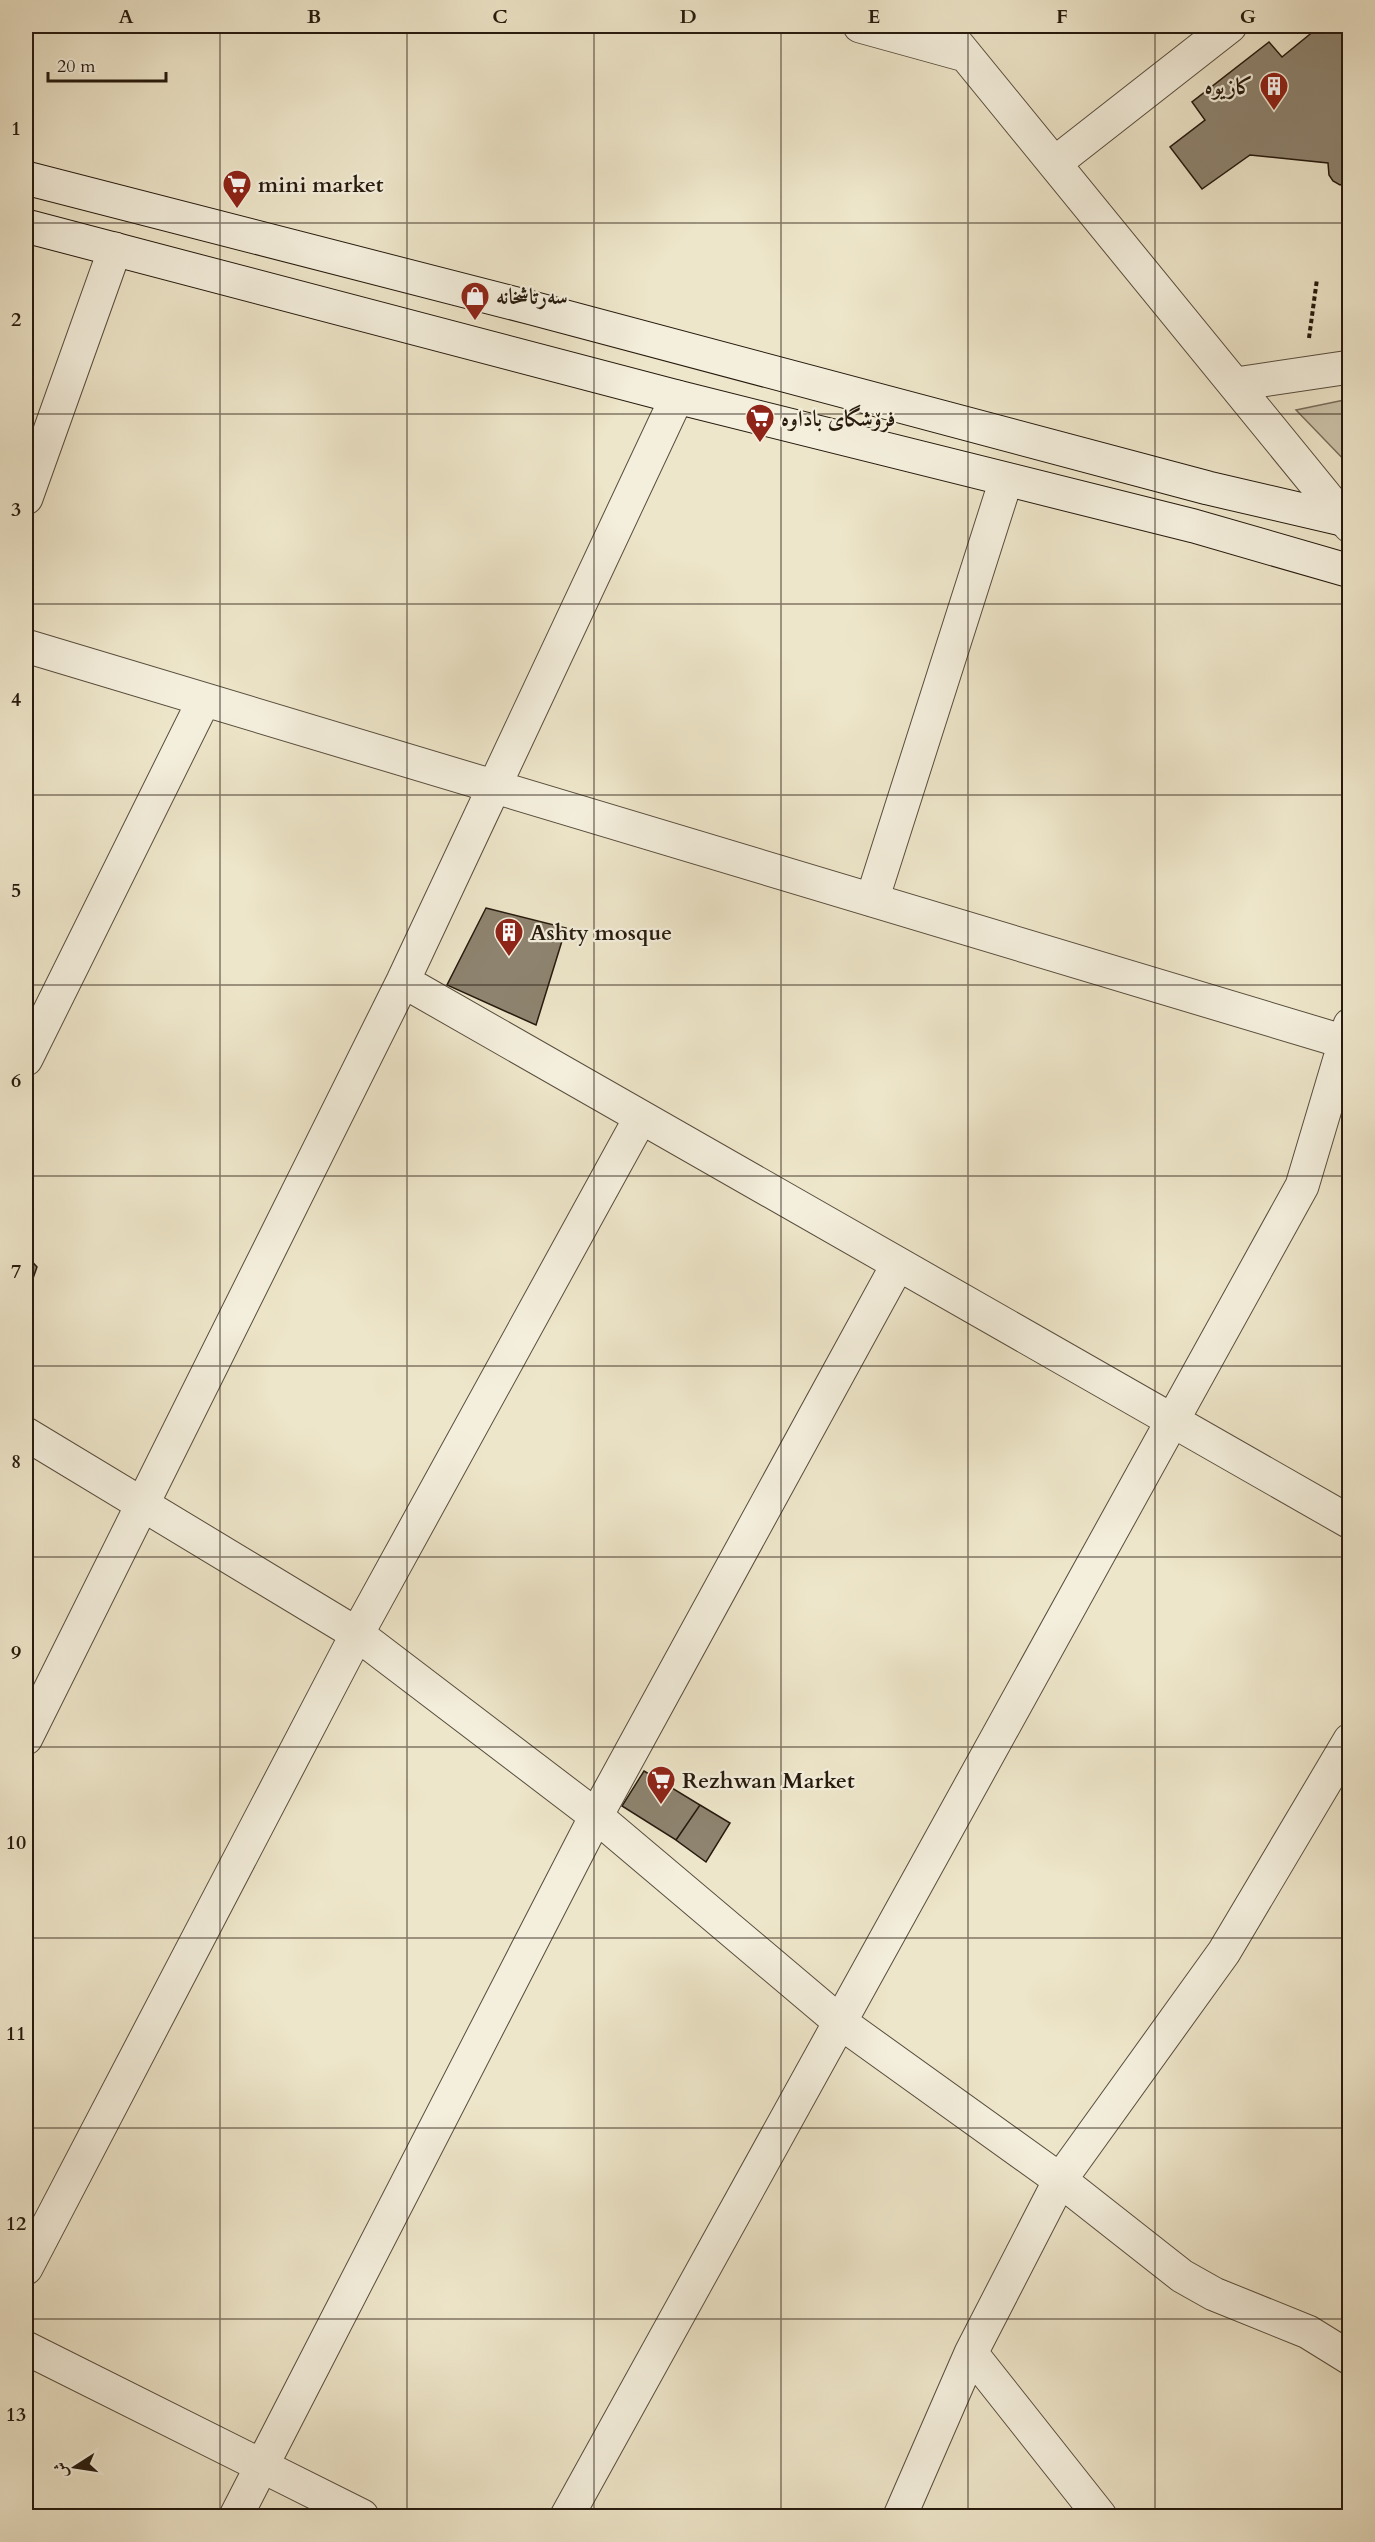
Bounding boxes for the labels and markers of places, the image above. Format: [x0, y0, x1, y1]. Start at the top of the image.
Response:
building icon: کازیوه [1258, 70, 1290, 112]
place label: کازیوه [1205, 72, 1253, 102]
supermarket icon: mini market [221, 168, 253, 210]
place label: mini market [258, 170, 384, 200]
shop icon: سەرتاشخانە [459, 280, 491, 322]
place label: سەرتاشخانە [496, 282, 568, 312]
supermarket icon: فرۆشگای باداوە [744, 402, 776, 444]
place label: فرۆشگای باداوە [781, 404, 896, 434]
building icon: Ashty mosque [493, 916, 525, 958]
place label: Ashty mosque [530, 918, 672, 948]
supermarket icon: Rezhwan Market [645, 1764, 677, 1806]
place label: Rezhwan Market [682, 1766, 855, 1796]

